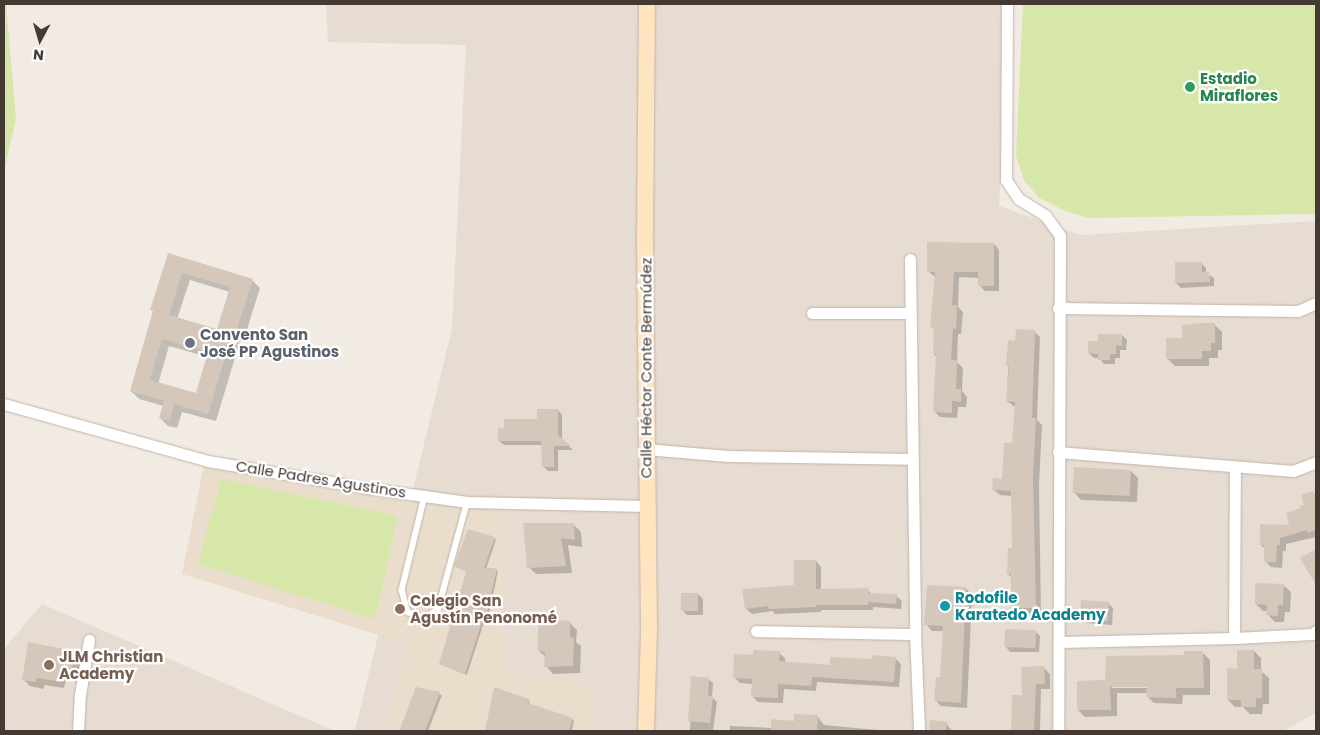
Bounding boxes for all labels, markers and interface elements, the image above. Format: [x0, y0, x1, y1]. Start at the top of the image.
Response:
north arrow [15, 15, 65, 65]
text: N [32, 44, 45, 65]
place label: Estadio Miraflores [1200, 69, 1278, 104]
marker: Estadio Miraflores [1184, 81, 1196, 93]
street label: Calle Héctor Conte Bermúdez [637, 258, 655, 478]
place label: Convento San José PP Agustinos [200, 325, 339, 360]
marker: Convento San José PP Agustinos [184, 337, 196, 349]
street label: Calle Padres Agustinos [235, 457, 407, 501]
place label: Rodofile Karatedo Academy [955, 588, 1106, 623]
place label: Colegio San Agustín Penonomé [410, 591, 557, 626]
marker: Rodofile Karatedo Academy [939, 600, 951, 612]
marker: Colegio San Agustín Penonomé [394, 603, 406, 615]
place label: JLM Christian Academy [59, 647, 163, 682]
marker: JLM Christian Academy [43, 659, 55, 671]

